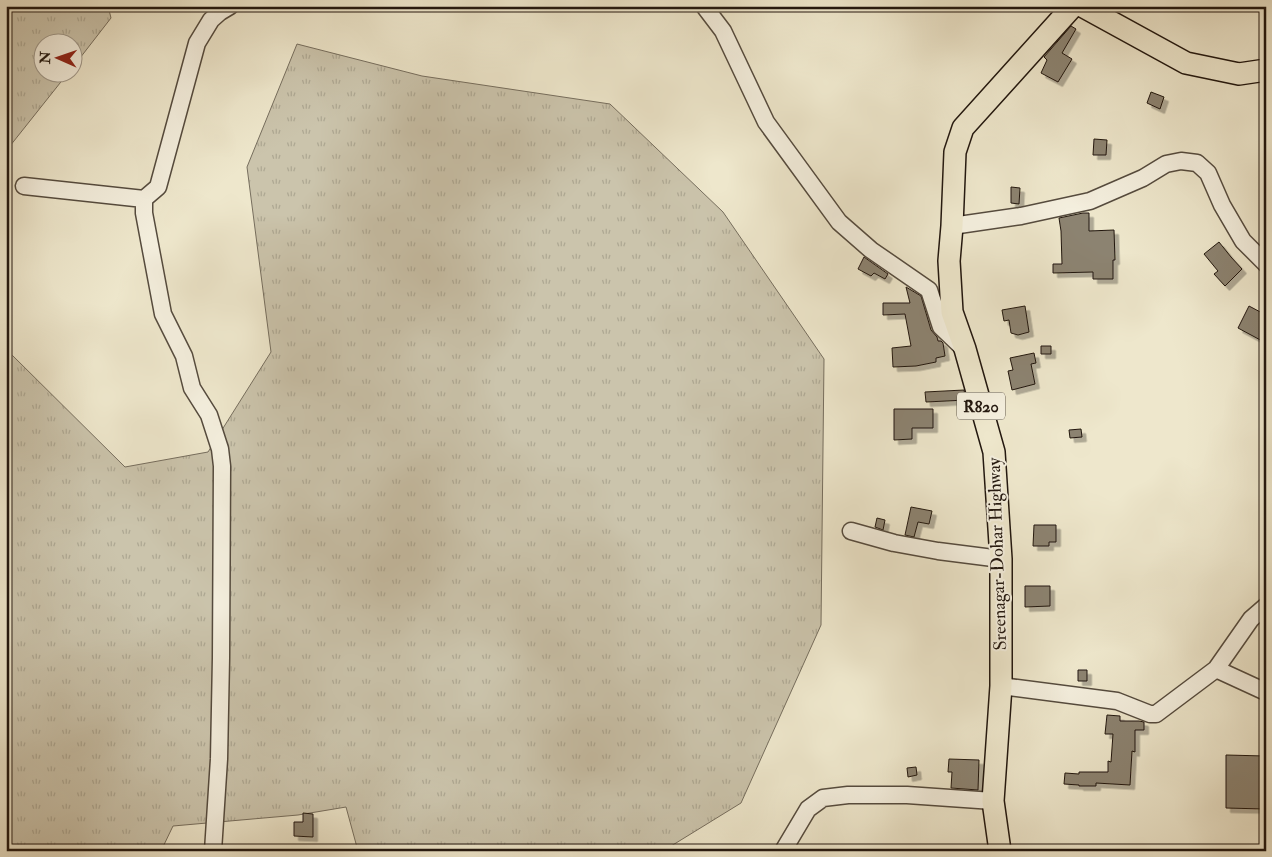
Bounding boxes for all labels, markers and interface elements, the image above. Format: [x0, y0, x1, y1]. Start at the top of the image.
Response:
north arrow [32, 32, 82, 82]
text: N [37, 51, 54, 65]
road number: R820 [957, 392, 1005, 420]
street label: Sreenagar-Dohar Highway [983, 456, 1012, 651]

